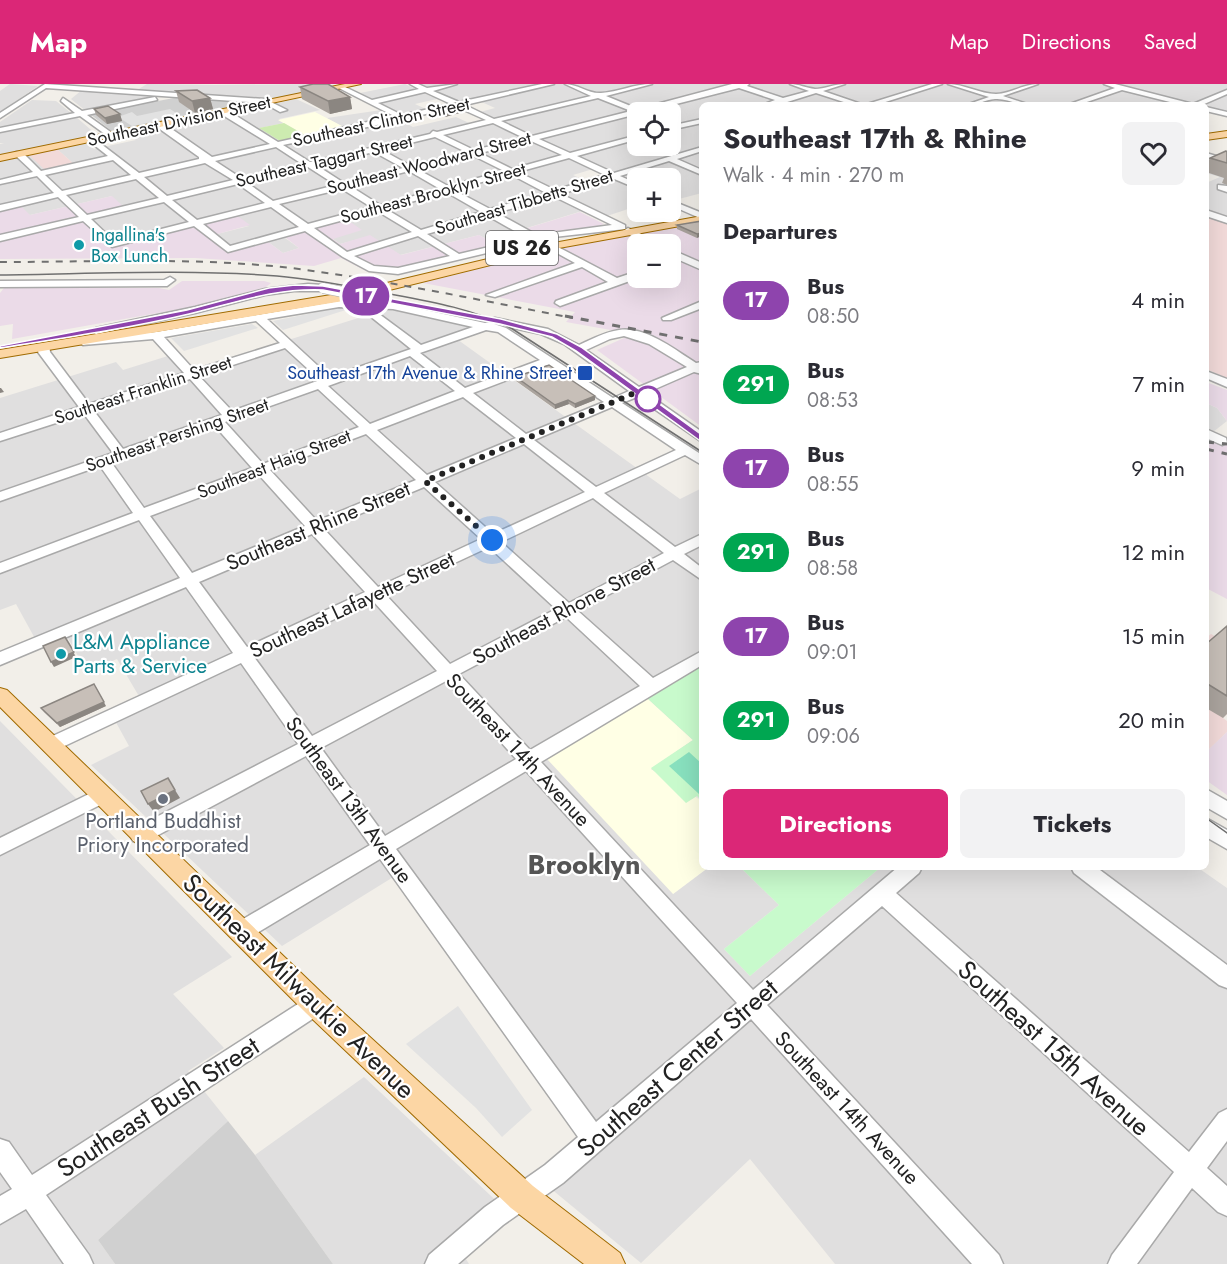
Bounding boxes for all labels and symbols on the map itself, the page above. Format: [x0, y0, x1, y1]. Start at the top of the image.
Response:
street label: Southeast Division Street [85, 89, 274, 153]
street label: Southeast Clinton Street [290, 90, 473, 153]
street label: Southeast Woodward Street [324, 125, 535, 201]
street label: Southeast Taggart Street [233, 128, 416, 194]
street label: Southeast Brooklyn Street [337, 156, 529, 230]
street label: Southeast Tibbetts Street [432, 162, 617, 241]
place label: Ingallina's Box Lunch [91, 222, 168, 269]
road number: US 26 [486, 231, 558, 265]
marker: Ingallina's Box Lunch [72, 238, 86, 252]
line badge: 17 [339, 276, 393, 316]
street label: Southeast Franklin Street [51, 349, 236, 431]
place label: Southeast 17th Avenue & Rhine Street [287, 360, 573, 386]
marker: Southeast 17th Avenue & Rhine Street [576, 364, 594, 382]
unlabelled marker [635, 386, 661, 412]
street label: Southeast Pershing Street [82, 391, 273, 479]
street label: Southeast Haig Street [193, 422, 355, 505]
street label: Southeast Rhine Street [221, 474, 415, 578]
your location [477, 525, 507, 555]
street label: Southeast Lafayette Street [244, 544, 460, 666]
street label: Southeast Rhone Street [467, 550, 661, 672]
place label: L&M Appliance Parts & Service [73, 627, 210, 681]
marker: L&M Appliance Parts & Service [54, 647, 68, 661]
street label: Southeast 14th Avenue [439, 667, 597, 834]
street label: Southeast 13th Avenue [278, 710, 420, 890]
marker: Portland Buddhist Priory Incorporated [156, 792, 170, 806]
place label: Portland Buddhist Priory Incorporated [77, 806, 249, 860]
district label: Brooklyn [528, 845, 640, 884]
street label: Southeast Milwaukie Avenue [174, 865, 424, 1107]
street label: Southeast 15th Avenue [949, 951, 1159, 1145]
street label: Southeast Center Street [568, 969, 786, 1166]
street label: Southeast 14th Avenue [768, 1025, 926, 1192]
street label: Southeast Bush Street [49, 1027, 267, 1187]

